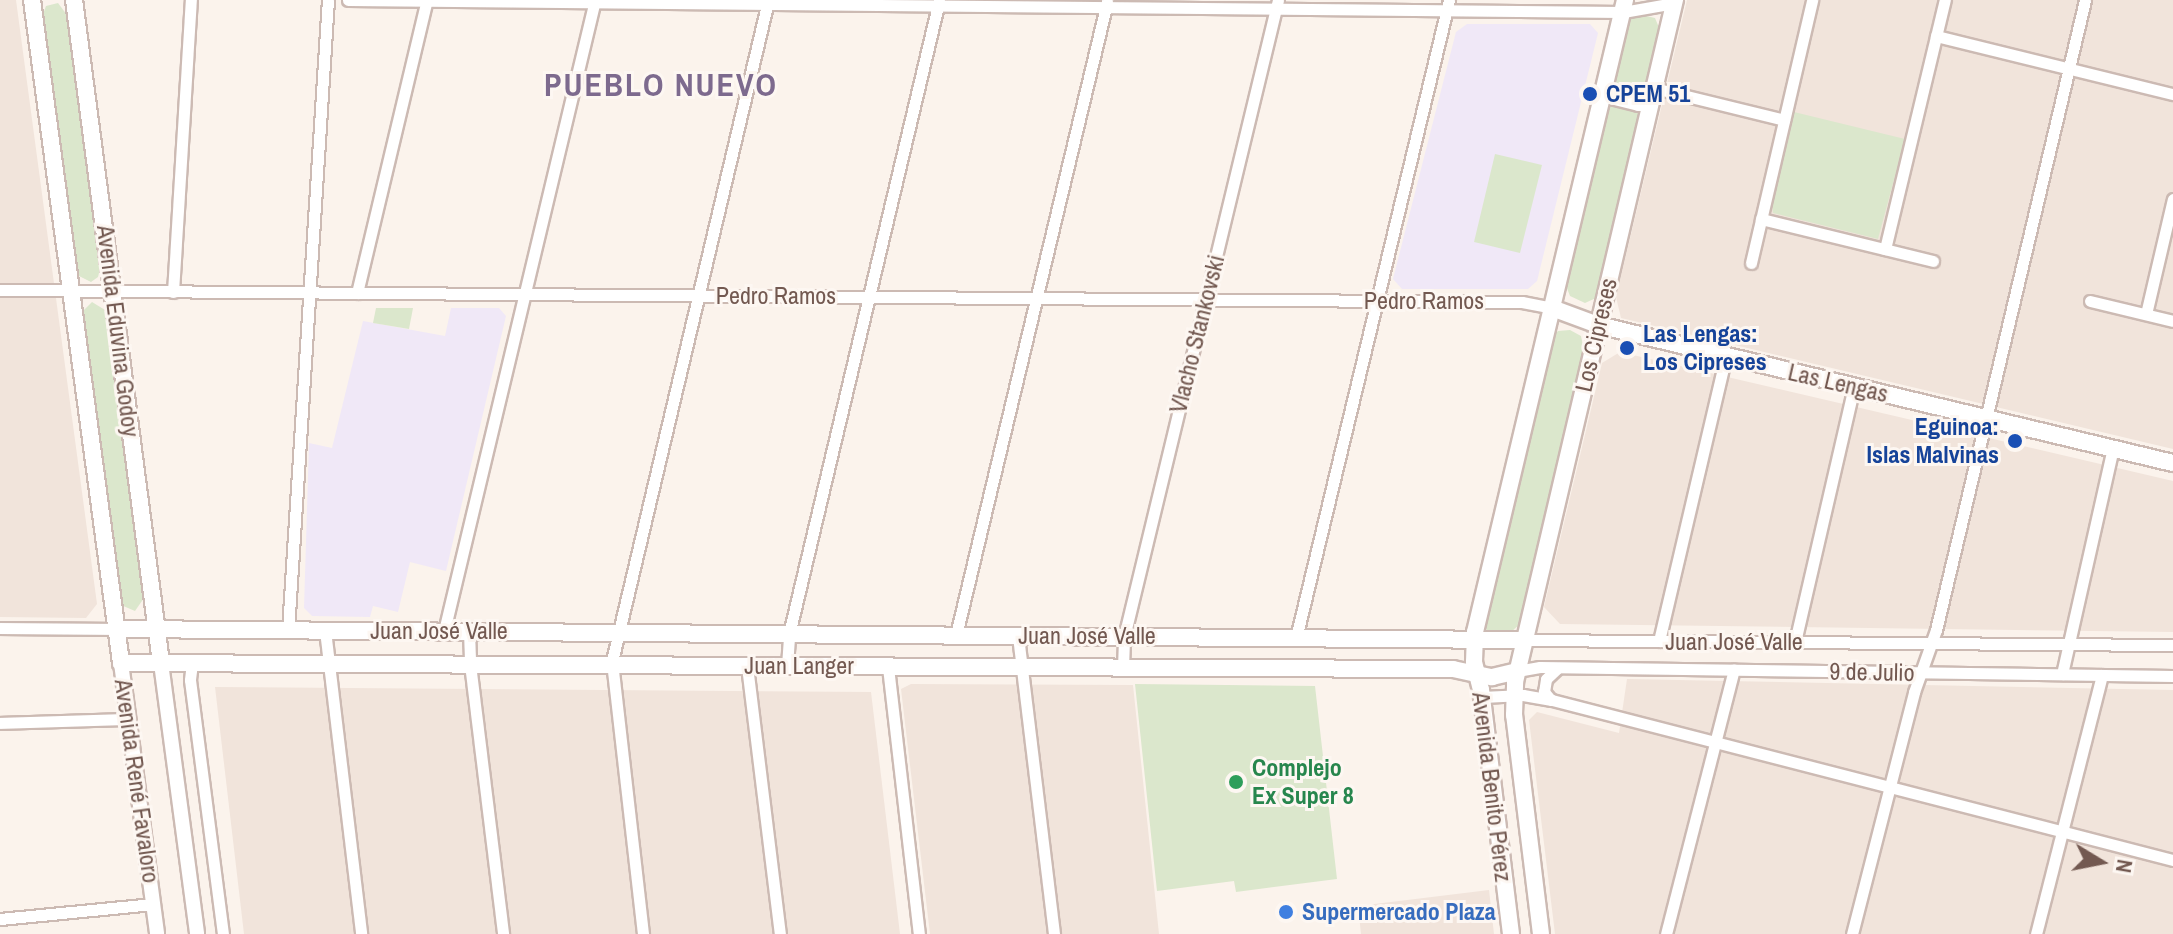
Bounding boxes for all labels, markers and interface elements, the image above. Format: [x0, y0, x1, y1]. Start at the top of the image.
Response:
district label: PUEBLO NUEVO [544, 66, 778, 104]
place label: CPEM 51 [1606, 80, 1690, 108]
marker: CPEM 51 [1581, 85, 1599, 103]
street label: Avenida Eduvina Godoy [91, 224, 145, 438]
street label: Vlacho Stankovski [1163, 252, 1231, 416]
street label: Los Cipreses [1569, 275, 1623, 395]
street label: Pedro Ramos [716, 282, 836, 310]
street label: Pedro Ramos [1364, 287, 1484, 315]
place label: Las Lengas: Los Cipreses [1643, 320, 1767, 376]
marker: Las Lengas: Los Cipreses [1618, 339, 1636, 357]
street label: Las Lengas [1785, 358, 1891, 408]
place label: Eguinoa: Islas Malvinas [1867, 413, 1999, 469]
marker: Eguinoa: Islas Malvinas [2006, 432, 2024, 450]
street label: Juan José Valle [370, 617, 508, 645]
street label: Juan José Valle [1018, 622, 1156, 650]
street label: Juan José Valle [1665, 628, 1803, 656]
street label: Juan Langer [744, 652, 854, 680]
street label: 9 de Julio [1829, 657, 1915, 687]
street label: Avenida René Favaloro [108, 677, 166, 885]
street label: Avenida Benito Pérez [1466, 690, 1518, 884]
place label: Complejo Ex Super 8 [1252, 754, 1354, 810]
marker: Complejo Ex Super 8 [1227, 773, 1245, 791]
north arrow [2061, 822, 2141, 902]
text: N [2109, 857, 2141, 875]
place label: Supermercado Plaza [1302, 898, 1496, 926]
marker: Supermercado Plaza [1277, 903, 1295, 921]

